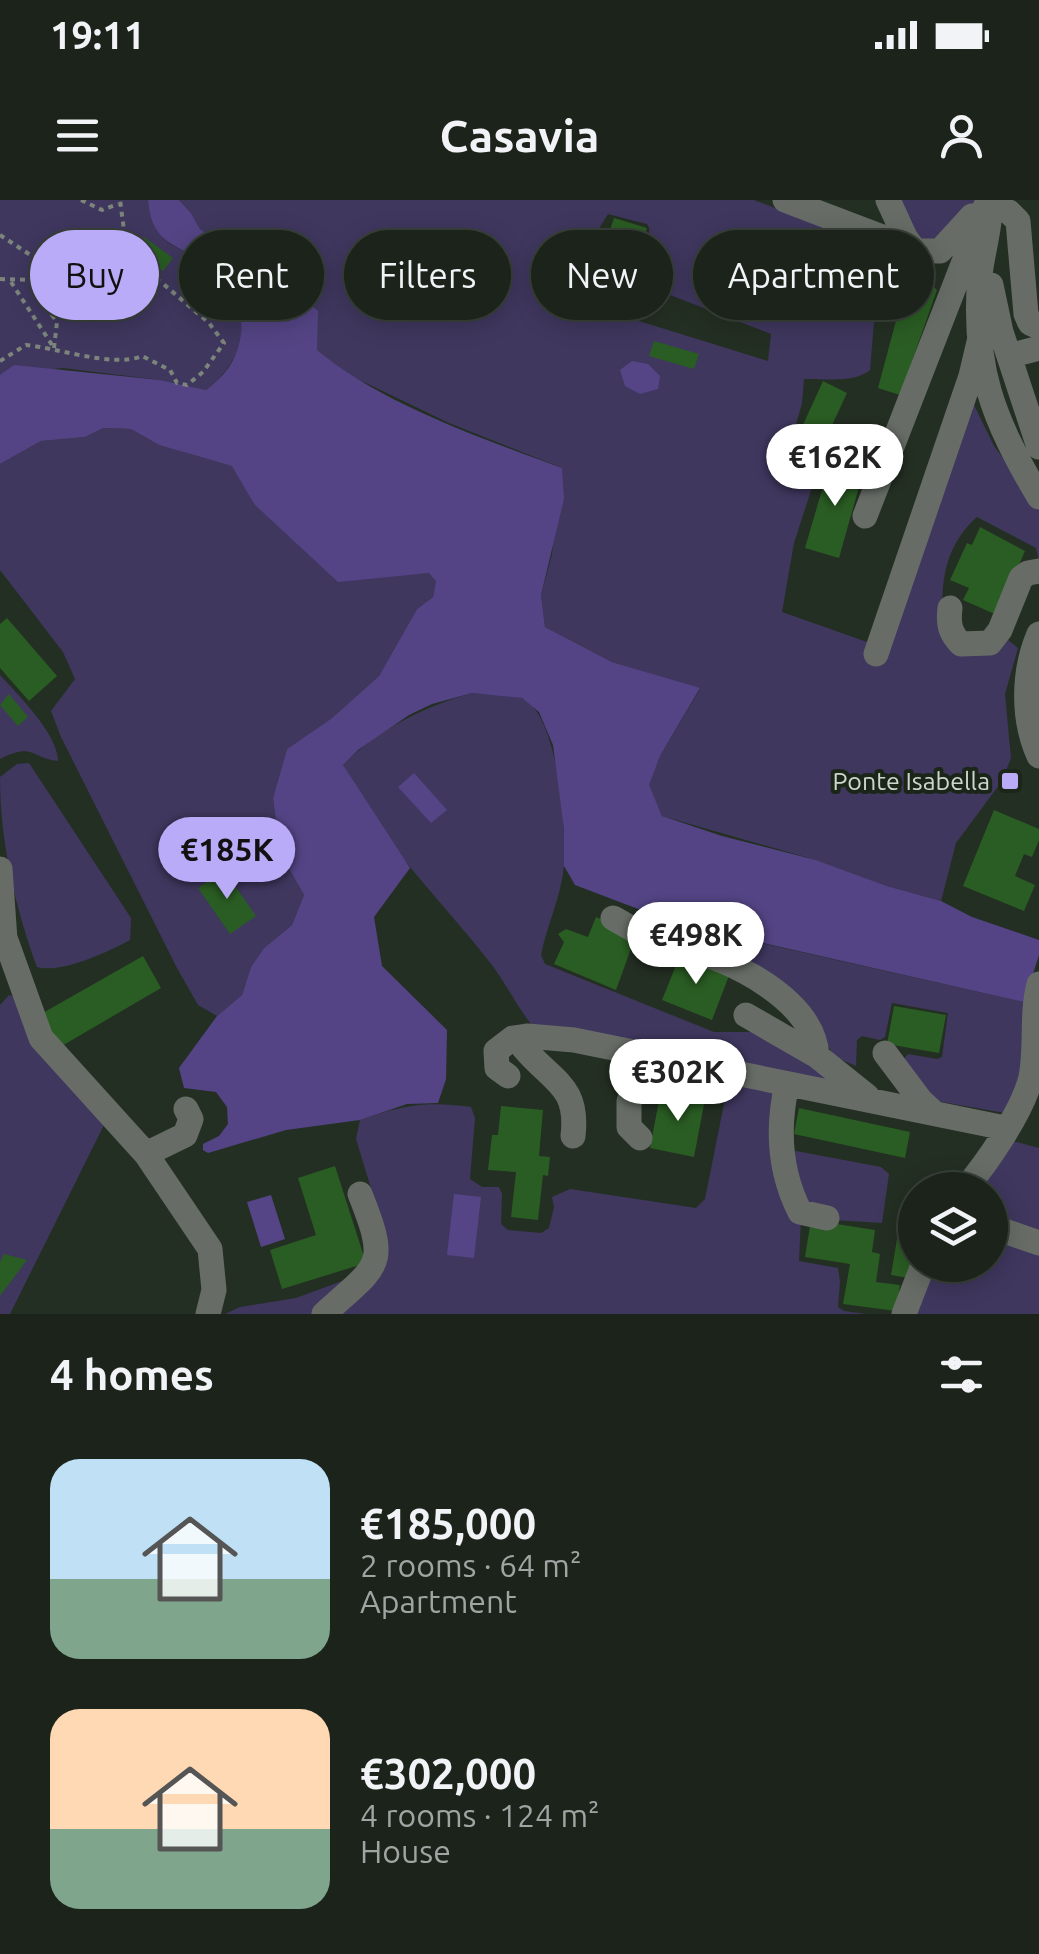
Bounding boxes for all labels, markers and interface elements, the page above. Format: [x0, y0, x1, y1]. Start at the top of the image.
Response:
text: 19:11 [50, 14, 145, 56]
icon: menu [50, 108, 105, 163]
icon: person [934, 108, 989, 163]
text: Casavia [440, 110, 599, 161]
chip: Buy [30, 230, 159, 320]
chip: Rent [179, 230, 324, 320]
chip: Filters [344, 230, 511, 320]
chip: New [531, 230, 673, 320]
chip: Apartment [693, 230, 934, 320]
pin: €162K [765, 424, 905, 509]
text: €162K [788, 438, 882, 474]
place label: Ponte Isabella [833, 767, 990, 795]
marker: Ponte Isabella [999, 770, 1021, 792]
pin: €185K [157, 817, 297, 902]
text: €185K [180, 831, 274, 867]
pin: €498K [626, 902, 766, 987]
text: €498K [649, 916, 743, 952]
pin: €302K [608, 1039, 748, 1124]
text: €302K [631, 1053, 725, 1089]
map controls [898, 1172, 1008, 1282]
button: layers [898, 1172, 1008, 1282]
icon: filters [934, 1347, 989, 1402]
text: 4 homes [50, 1351, 214, 1398]
icon: home [130, 1499, 250, 1619]
text: €185,000 [360, 1500, 536, 1547]
text: 2 rooms · 64 m² [360, 1547, 581, 1583]
text: Apartment [360, 1583, 517, 1619]
icon: home [130, 1749, 250, 1869]
text: €302,000 [360, 1750, 536, 1797]
text: 4 rooms · 124 m² [360, 1797, 600, 1833]
text: House [360, 1833, 451, 1869]

